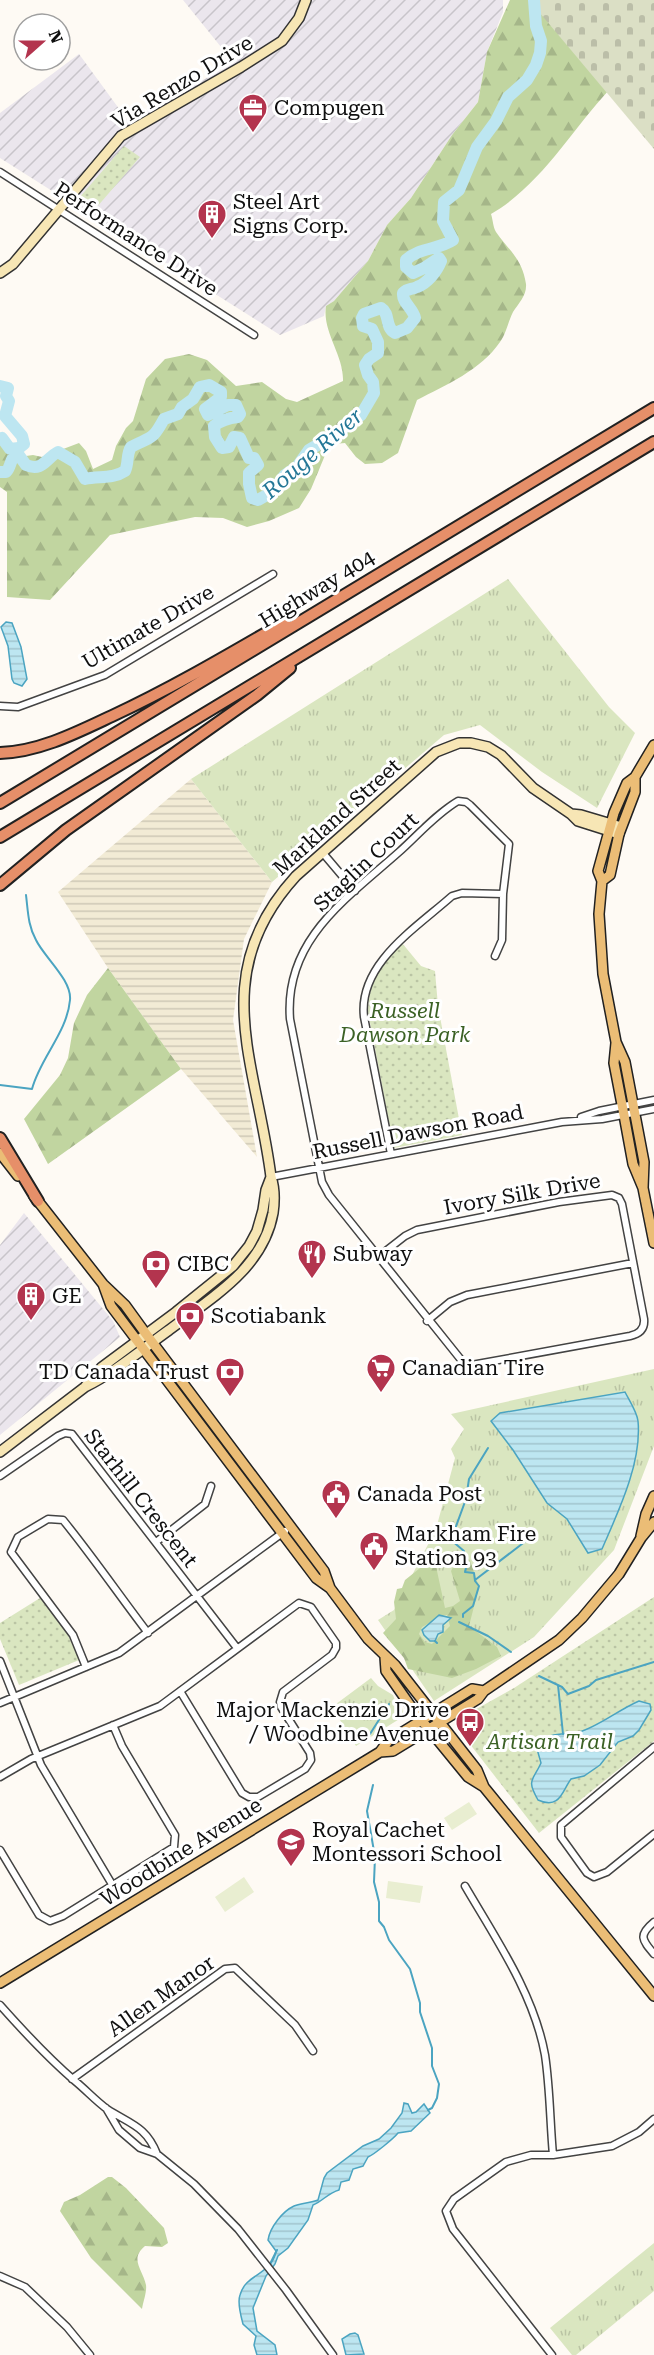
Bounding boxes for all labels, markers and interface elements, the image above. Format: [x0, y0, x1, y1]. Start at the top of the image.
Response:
north arrow [12, 12, 72, 72]
text: N [44, 28, 67, 46]
street label: Via Renzo Drive [107, 30, 257, 134]
office icon: Compugen [237, 92, 269, 134]
place label: Compugen [274, 96, 385, 120]
street label: Performance Drive [50, 177, 222, 301]
place label: Steel Art Signs Corp. [233, 190, 348, 238]
building icon: Steel Art Signs Corp. [196, 198, 228, 240]
water label: Rouge River [257, 403, 367, 504]
street label: Highway 404 [255, 545, 379, 633]
street label: Ultimate Drive [78, 580, 218, 674]
street label: Markland Street [268, 753, 406, 880]
street label: Staglin Court [309, 807, 423, 916]
park label: Russell Dawson Park [339, 999, 471, 1047]
street label: Russell Dawson Road [311, 1100, 526, 1164]
street label: Ivory Silk Drive [442, 1168, 602, 1220]
restaurant icon: Subway [296, 1238, 328, 1280]
place label: Subway [333, 1242, 413, 1266]
bank icon: CIBC [140, 1248, 172, 1290]
place label: CIBC [177, 1252, 229, 1276]
building icon: GE [15, 1280, 47, 1322]
place label: GE [52, 1284, 82, 1308]
bank icon: Scotiabank [174, 1300, 206, 1342]
place label: Scotiabank [211, 1304, 326, 1328]
supermarket icon: Canadian Tire [365, 1352, 397, 1394]
bank icon: TD Canada Trust [214, 1356, 246, 1398]
place label: Canadian Tire [402, 1356, 544, 1380]
place label: TD Canada Trust [39, 1360, 209, 1384]
street label: Starhill Crescent [80, 1424, 203, 1572]
public building icon: Canada Post [320, 1478, 352, 1520]
place label: Canada Post [357, 1482, 482, 1506]
place label: Markham Fire Station 93 [395, 1522, 536, 1570]
public building icon: Markham Fire Station 93 [358, 1530, 390, 1572]
place label: Major Mackenzie Drive / Woodbine Avenue [216, 1698, 449, 1746]
bus stop icon: Major Mackenzie Drive / Woodbine Avenue [454, 1706, 486, 1748]
park label: Artisan Trail [485, 1730, 613, 1754]
street label: Woodbine Avenue [96, 1793, 266, 1911]
place label: Royal Cachet Montessori School [312, 1818, 502, 1866]
school or university icon: Royal Cachet Montessori School [275, 1826, 307, 1868]
street label: Allen Manor [103, 1950, 219, 2042]

